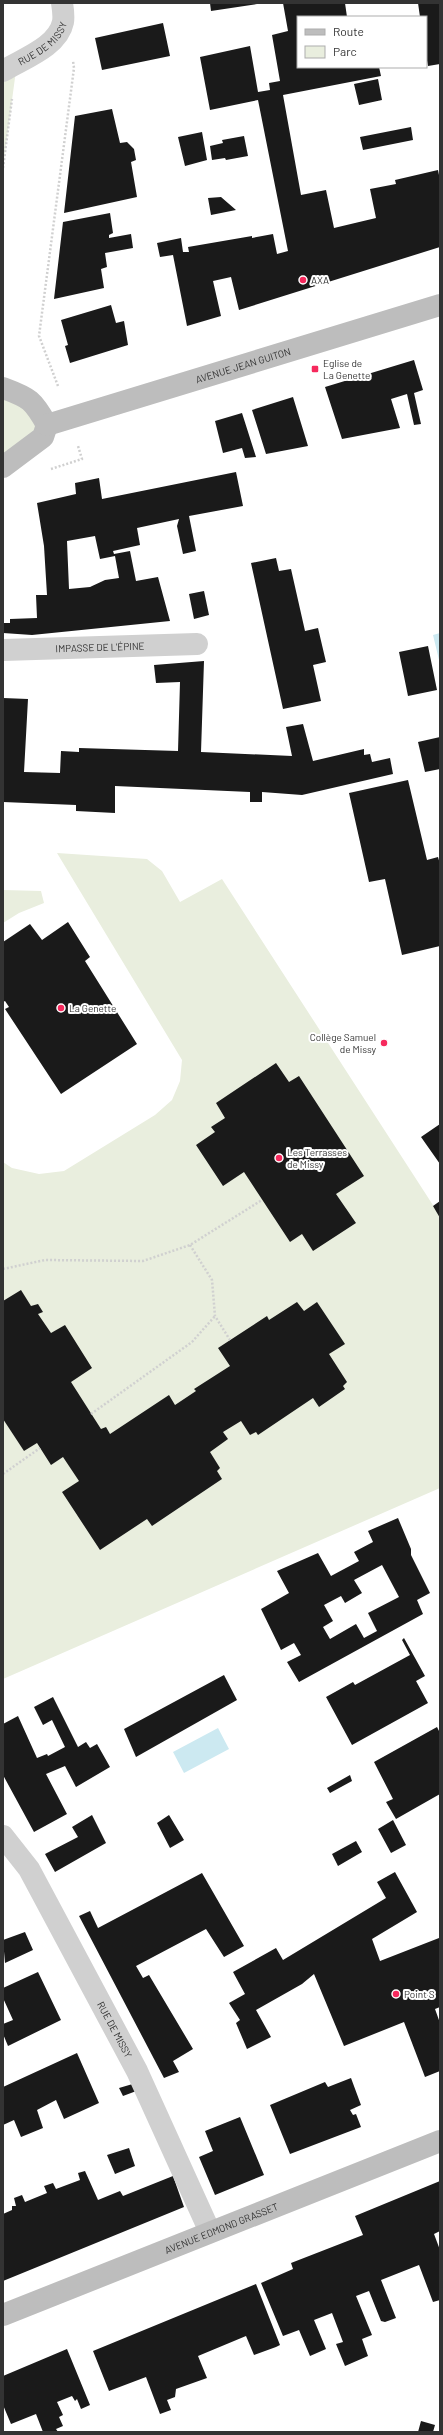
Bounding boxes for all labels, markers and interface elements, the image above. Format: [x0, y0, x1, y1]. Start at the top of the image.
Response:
legend [297, 16, 427, 68]
street label: RUE DE MISSY [16, 20, 69, 68]
text: Route [333, 24, 364, 38]
text: Parc [333, 44, 357, 58]
place label: AXA [311, 274, 329, 286]
marker: AXA [298, 275, 308, 285]
street label: AVENUE JEAN GUITON [194, 345, 292, 385]
place label: Eglise de La Genette [323, 357, 370, 381]
marker: Eglise de La Genette [310, 364, 320, 374]
street label: IMPASSE DE L'ÉPINE [55, 640, 145, 654]
place label: La Genette [69, 1002, 116, 1014]
marker: La Genette [56, 1003, 66, 1013]
place label: Collège Samuel de Missy [310, 1031, 376, 1055]
marker: Collège Samuel de Missy [379, 1038, 389, 1048]
place label: Les Terrasses de Missy [287, 1146, 347, 1170]
marker: Les Terrasses de Missy [274, 1153, 284, 1163]
place label: Point S [404, 1988, 435, 2000]
marker: Point S [391, 1989, 401, 1999]
street label: RUE DE MISSY [95, 1999, 135, 2060]
street label: AVENUE EDMOND GRASSET [163, 2200, 280, 2256]

